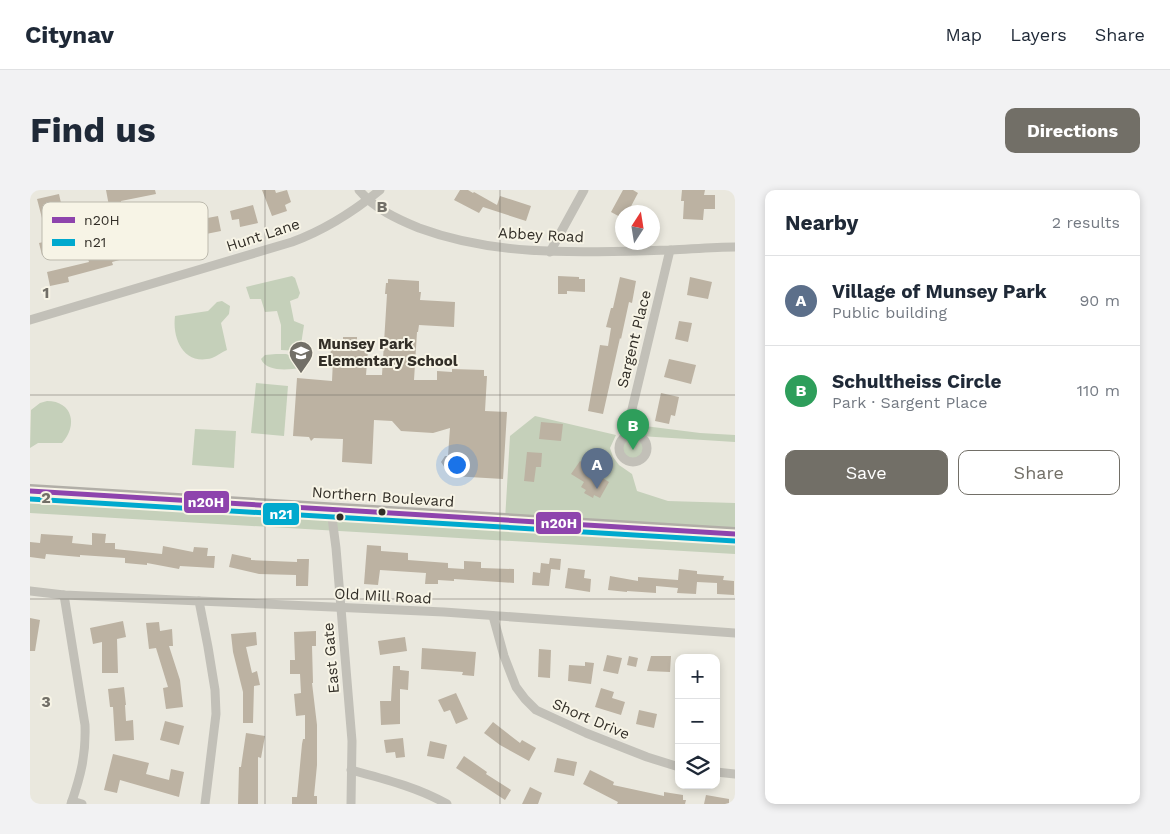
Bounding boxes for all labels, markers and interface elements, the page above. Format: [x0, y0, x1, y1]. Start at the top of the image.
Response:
text: Citynav [25, 21, 114, 49]
text: Map [945, 24, 982, 45]
text: Layers [1010, 24, 1067, 45]
text: Share [1095, 24, 1145, 45]
button: Directions [1005, 108, 1140, 153]
text: Find us [30, 109, 156, 151]
text: B [377, 197, 388, 216]
legend [42, 202, 208, 260]
north arrow [615, 205, 660, 250]
text: Nearby [785, 210, 858, 235]
text: n20H [84, 212, 120, 228]
text: 2 results [1052, 213, 1120, 232]
street label: Hunt Lane [224, 215, 302, 255]
street label: Abbey Road [498, 224, 584, 246]
text: n21 [84, 234, 106, 250]
text: Village of Munsey Park [832, 280, 1047, 303]
text: 1 [43, 283, 49, 302]
street label: Sargent Place [613, 288, 655, 390]
text: A [796, 291, 806, 310]
text: 90 m [1079, 291, 1120, 310]
text: Public building [832, 303, 947, 322]
place label: Munsey Park Elementary School [318, 335, 458, 370]
school or university icon: Munsey Park Elementary School [288, 340, 314, 374]
text: Schultheiss Circle [832, 370, 1002, 393]
text: B [796, 381, 806, 400]
text: 110 m [1077, 381, 1120, 400]
text: Park · Sargent Place [832, 393, 987, 412]
pin: B [617, 409, 649, 450]
pin: A [581, 448, 613, 489]
button: Save [785, 450, 948, 495]
button: Share [958, 450, 1120, 495]
your location [444, 452, 470, 478]
street label: Northern Boulevard [311, 483, 455, 511]
text: 2 [41, 488, 51, 507]
line badge: n20H [183, 490, 230, 514]
text: n20H [188, 494, 224, 510]
line badge: n21 [262, 502, 300, 526]
text: n21 [269, 506, 293, 522]
unlabelled marker [377, 507, 387, 517]
line badge: n20H [535, 511, 582, 535]
unlabelled marker [335, 512, 345, 522]
text: n20H [541, 515, 577, 531]
street label: Old Mill Road [334, 584, 432, 608]
street label: East Gate [319, 622, 343, 694]
map controls [675, 654, 720, 789]
button: + [675, 654, 720, 699]
text: 3 [41, 692, 51, 711]
street label: Short Drive [550, 695, 632, 743]
button: − [675, 699, 720, 744]
button: layers [675, 744, 720, 789]

